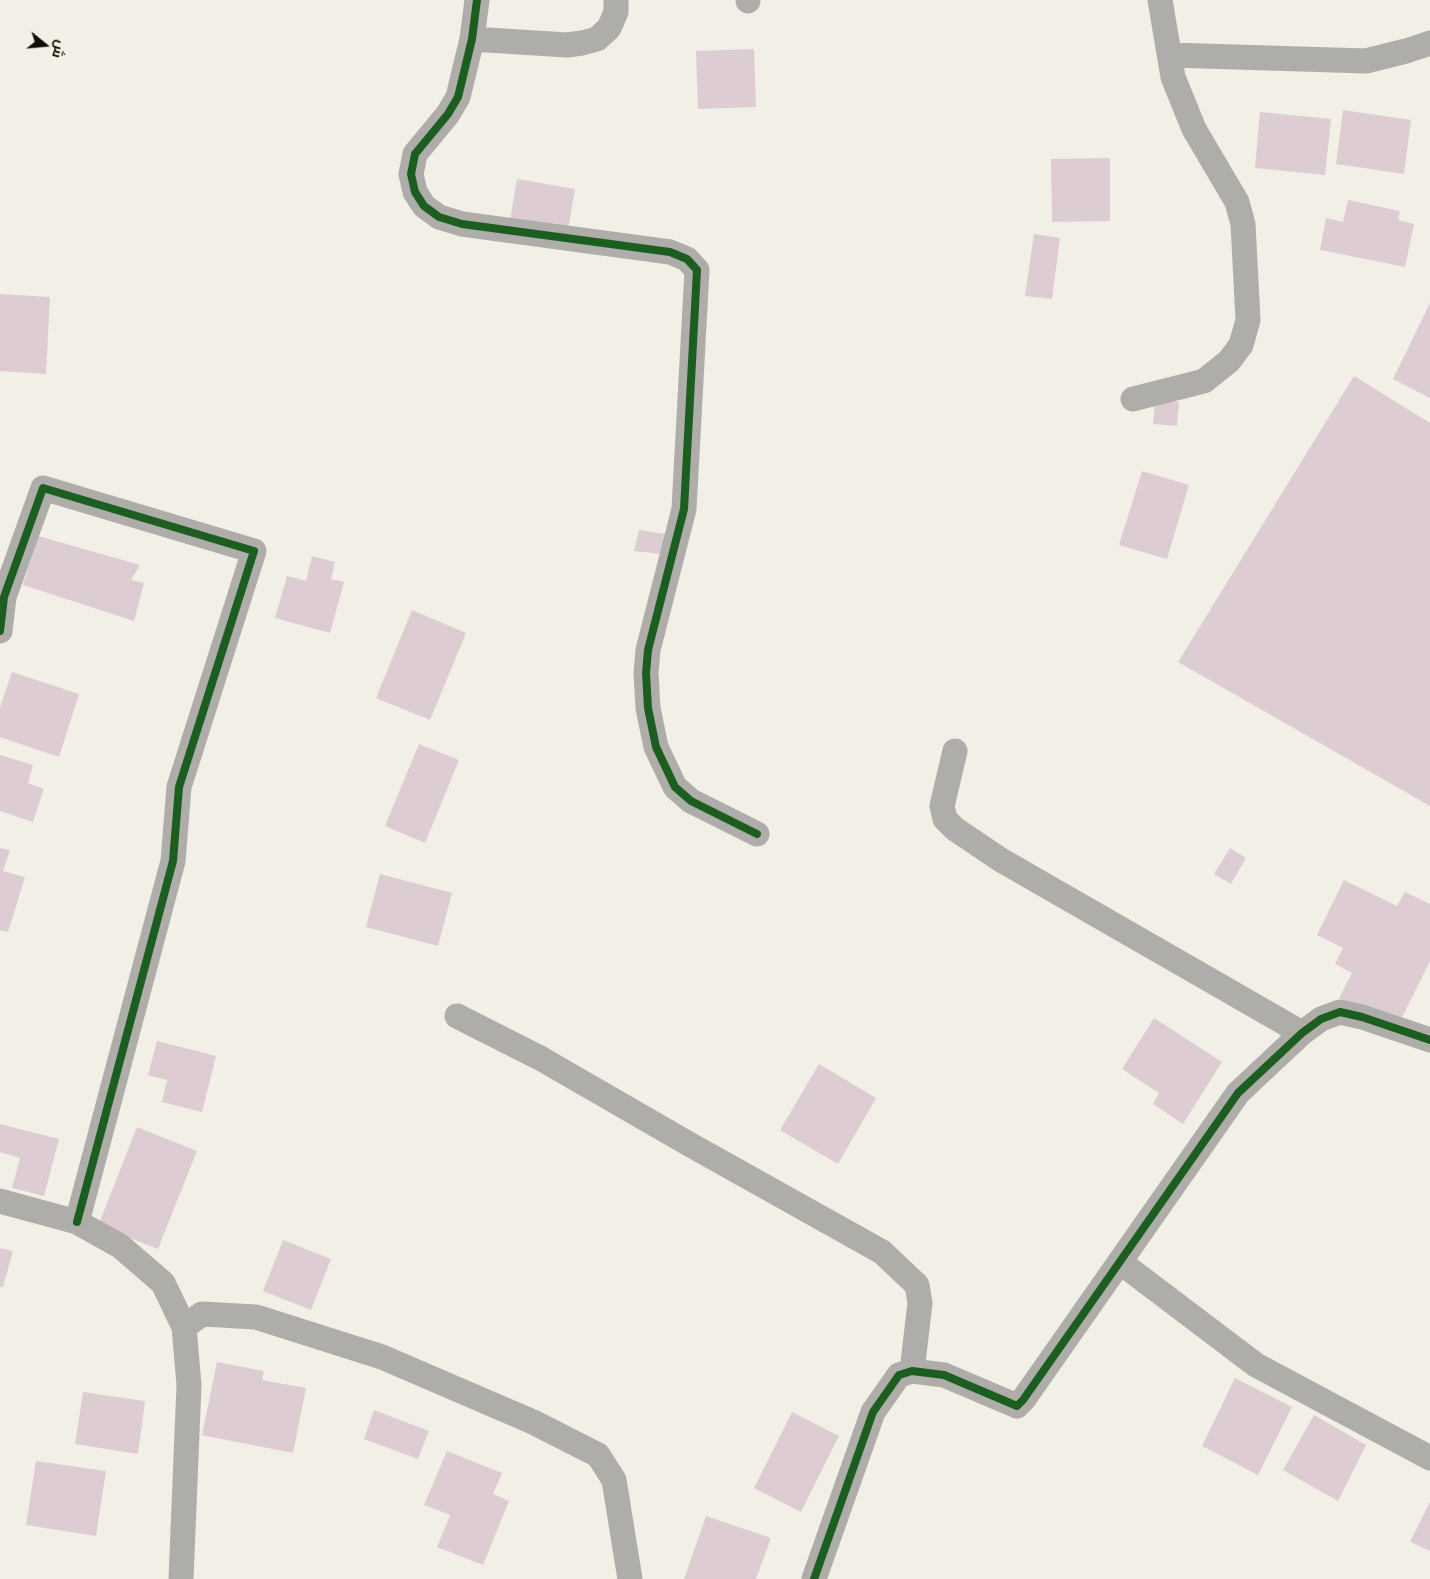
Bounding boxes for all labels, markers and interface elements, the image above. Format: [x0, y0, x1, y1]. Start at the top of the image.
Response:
north arrow [20, 20, 70, 70]
text: ش [49, 38, 71, 61]

